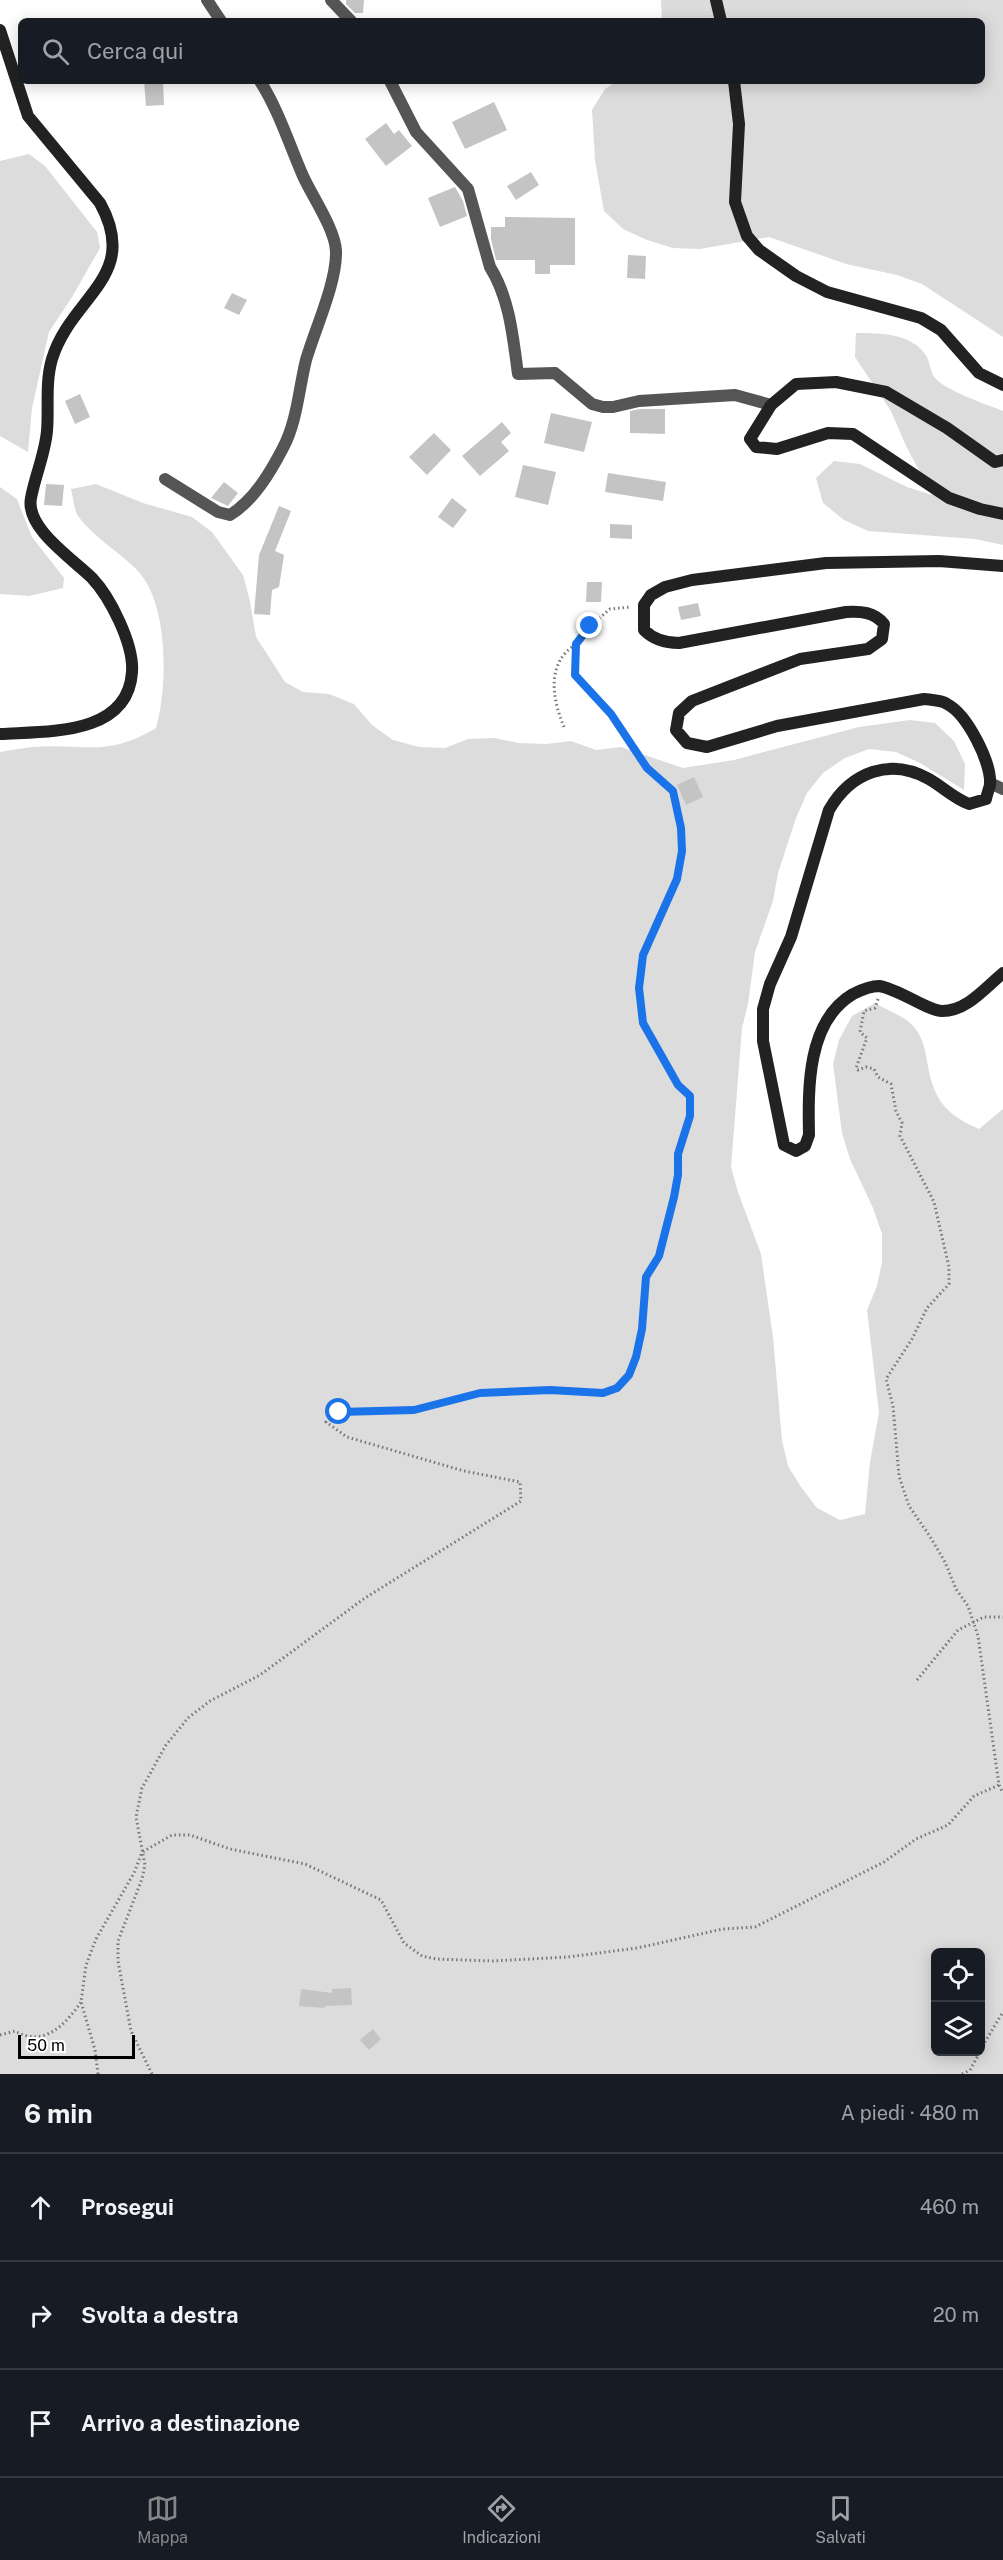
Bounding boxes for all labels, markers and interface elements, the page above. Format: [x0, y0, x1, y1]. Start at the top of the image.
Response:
search box [18, 18, 985, 84]
icon: search [39, 35, 72, 68]
text: Cerca qui [87, 38, 184, 64]
route end [576, 612, 602, 638]
route start [325, 1398, 351, 1424]
map controls [931, 1948, 985, 2056]
button: locate [931, 1948, 985, 2002]
button: layers [931, 2002, 985, 2056]
scale bar [18, 2032, 135, 2060]
text: 50 m [27, 2036, 65, 2055]
text: 6 min [24, 2098, 93, 2129]
text: A piedi · 480 m [841, 2101, 979, 2125]
icon: ahead [24, 2191, 57, 2224]
text: Prosegui [81, 2194, 174, 2220]
text: 460 m [920, 2195, 979, 2219]
icon: right [24, 2299, 57, 2332]
text: Svolta a destra [81, 2302, 238, 2328]
text: 20 m [933, 2303, 979, 2327]
icon: arrive [24, 2407, 57, 2440]
text: Arrivo a destinazione [81, 2410, 300, 2436]
tab: Mappa [137, 2492, 188, 2547]
tab: Indicazioni [462, 2492, 541, 2547]
tab: Salvati [815, 2492, 866, 2547]

